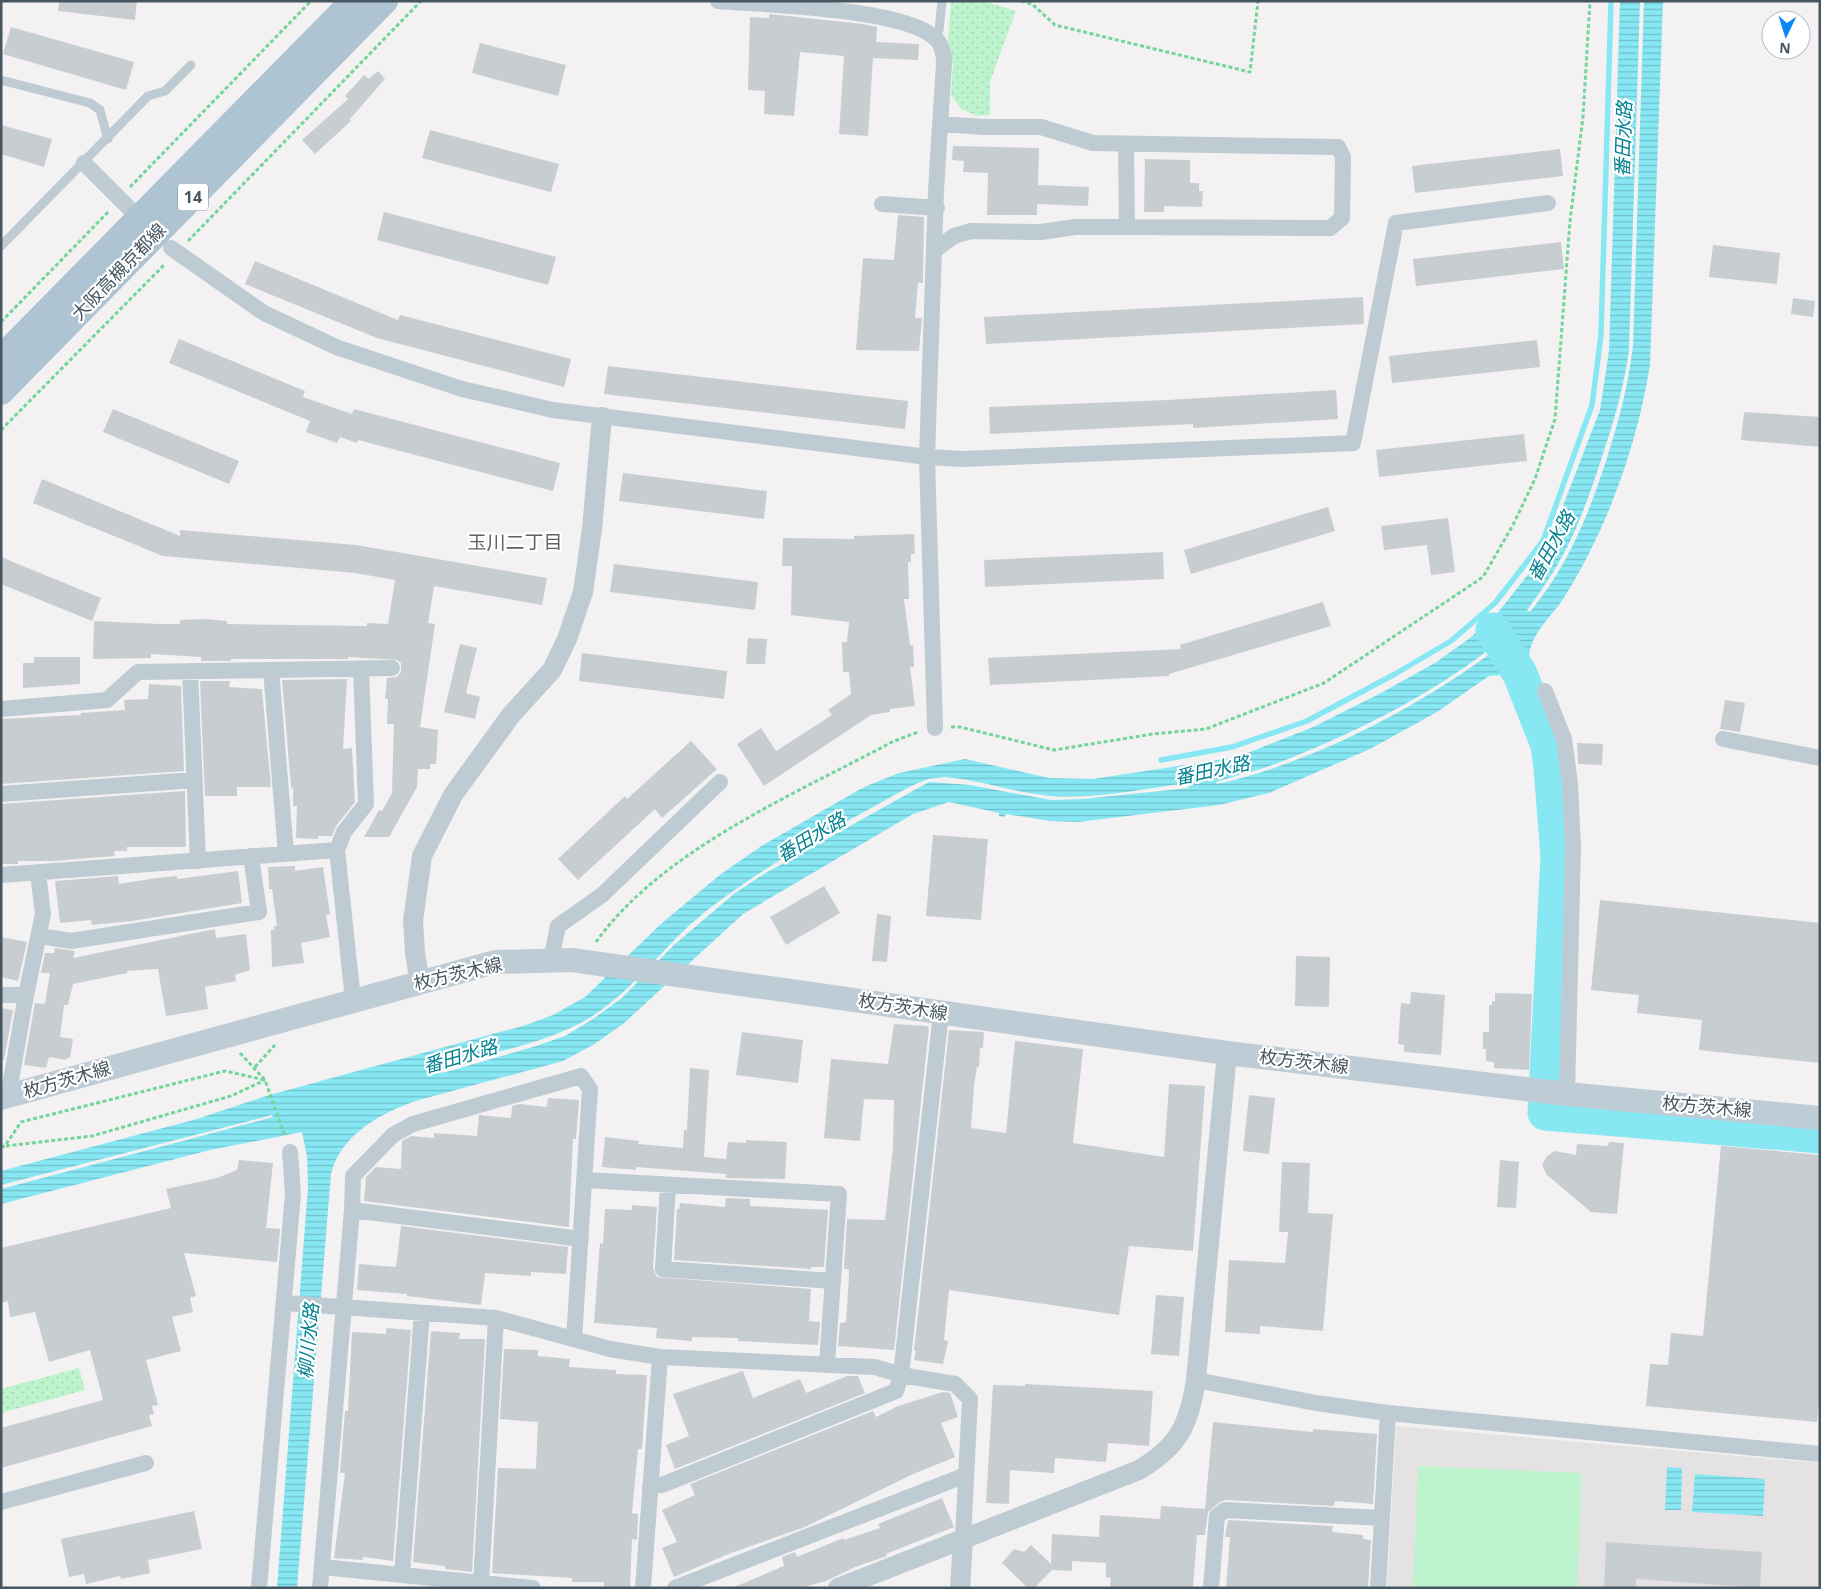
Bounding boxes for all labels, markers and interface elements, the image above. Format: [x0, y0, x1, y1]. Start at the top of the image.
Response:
north arrow [1761, 10, 1811, 60]
text: N [1779, 39, 1791, 58]
water label: 番田水路 [1609, 99, 1637, 177]
road number: 14 [178, 183, 208, 210]
street label: 大阪高槻京都線 [66, 218, 171, 325]
water label: 番田水路 [1521, 505, 1582, 586]
district label: 玉川二丁目 [467, 529, 563, 555]
water label: 番田水路 [1172, 749, 1254, 791]
water label: 番田水路 [772, 805, 852, 868]
street label: 枚方茨木線 [411, 951, 504, 995]
street label: 枚方茨木線 [857, 987, 949, 1025]
water label: 番田水路 [420, 1032, 502, 1079]
street label: 枚方茨木線 [1258, 1044, 1350, 1078]
street label: 枚方茨木線 [20, 1055, 113, 1103]
street label: 枚方茨木線 [1661, 1090, 1753, 1122]
water label: 柳川水路 [292, 1300, 324, 1380]

